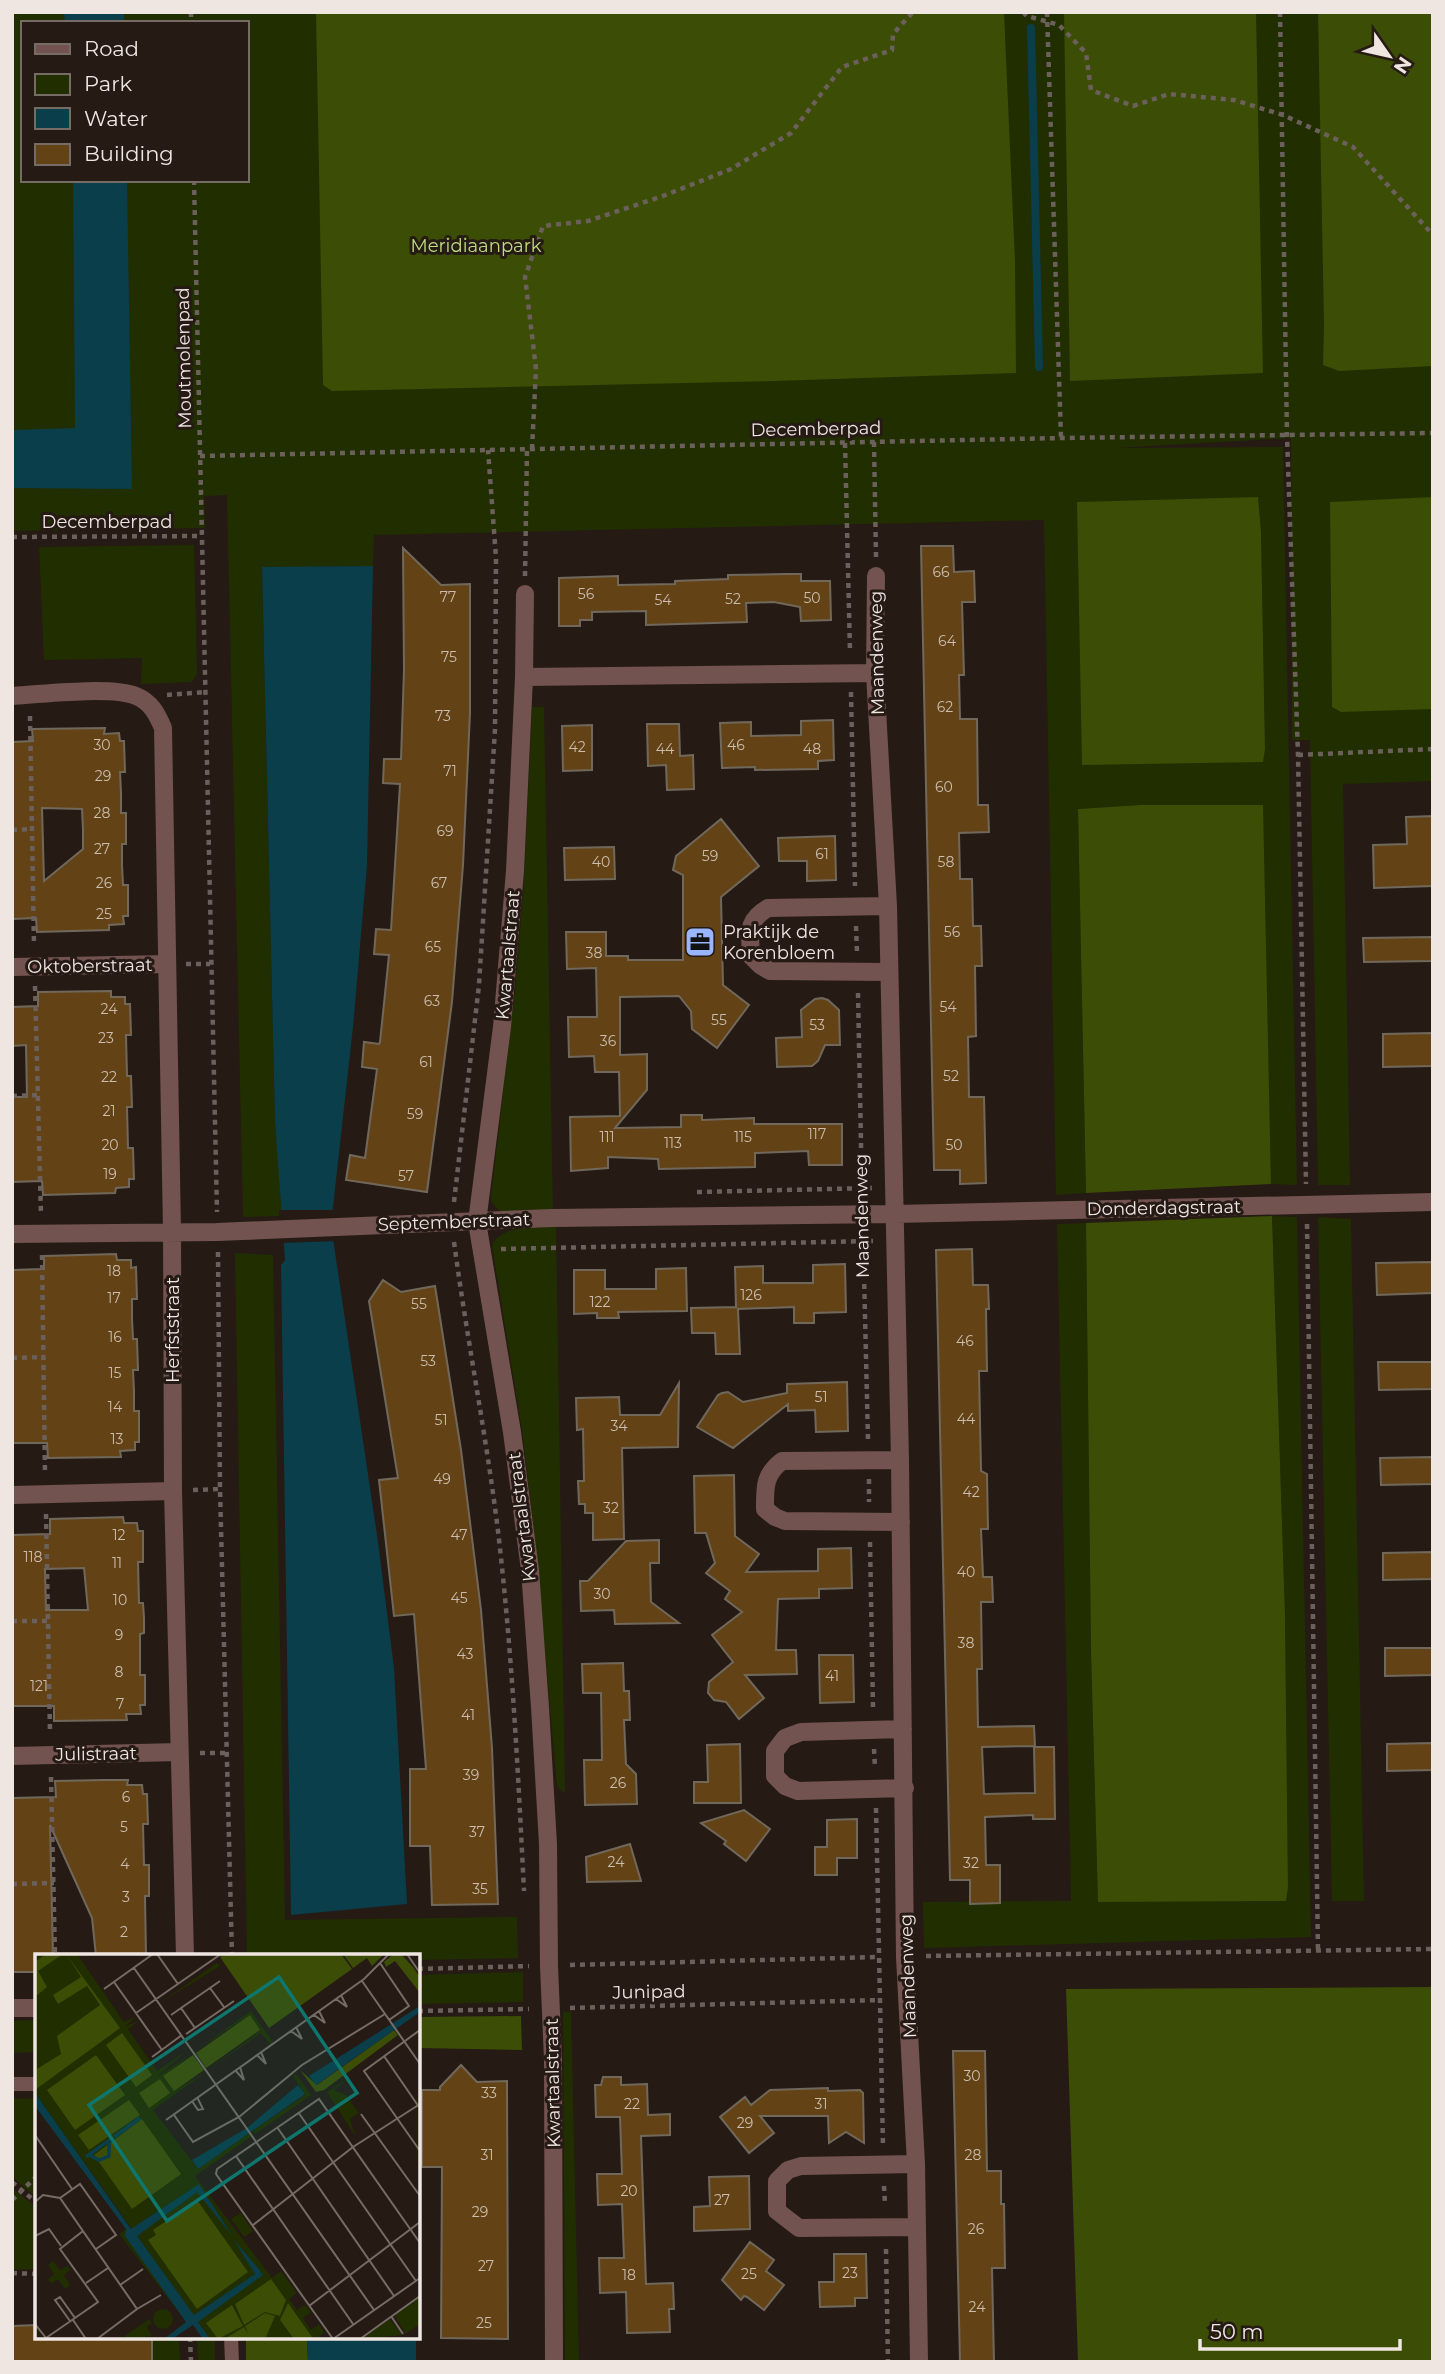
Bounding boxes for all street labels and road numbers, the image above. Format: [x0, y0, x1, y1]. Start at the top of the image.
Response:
street label: Moutmolenpad [172, 287, 196, 429]
street label: Decemberpad [750, 417, 882, 441]
street label: Decemberpad [42, 511, 172, 533]
street label: Maandenweg [865, 591, 889, 715]
street label: Kwartaalstraat [491, 889, 525, 1021]
street label: Oktoberstraat [27, 954, 153, 978]
street label: Maandenweg [850, 1154, 874, 1278]
street label: Donderdagstraat [1086, 1196, 1242, 1220]
street label: Septemberstraat [377, 1208, 531, 1236]
street label: Herfststraat [162, 1277, 184, 1383]
street label: Kwartaalstraat [503, 1451, 541, 1583]
street label: Julistraat [54, 1742, 137, 1766]
street label: Maandenweg [895, 1913, 921, 2039]
street label: Junipad [611, 1980, 686, 2004]
street label: Kwartaalstraat [541, 2018, 565, 2148]

